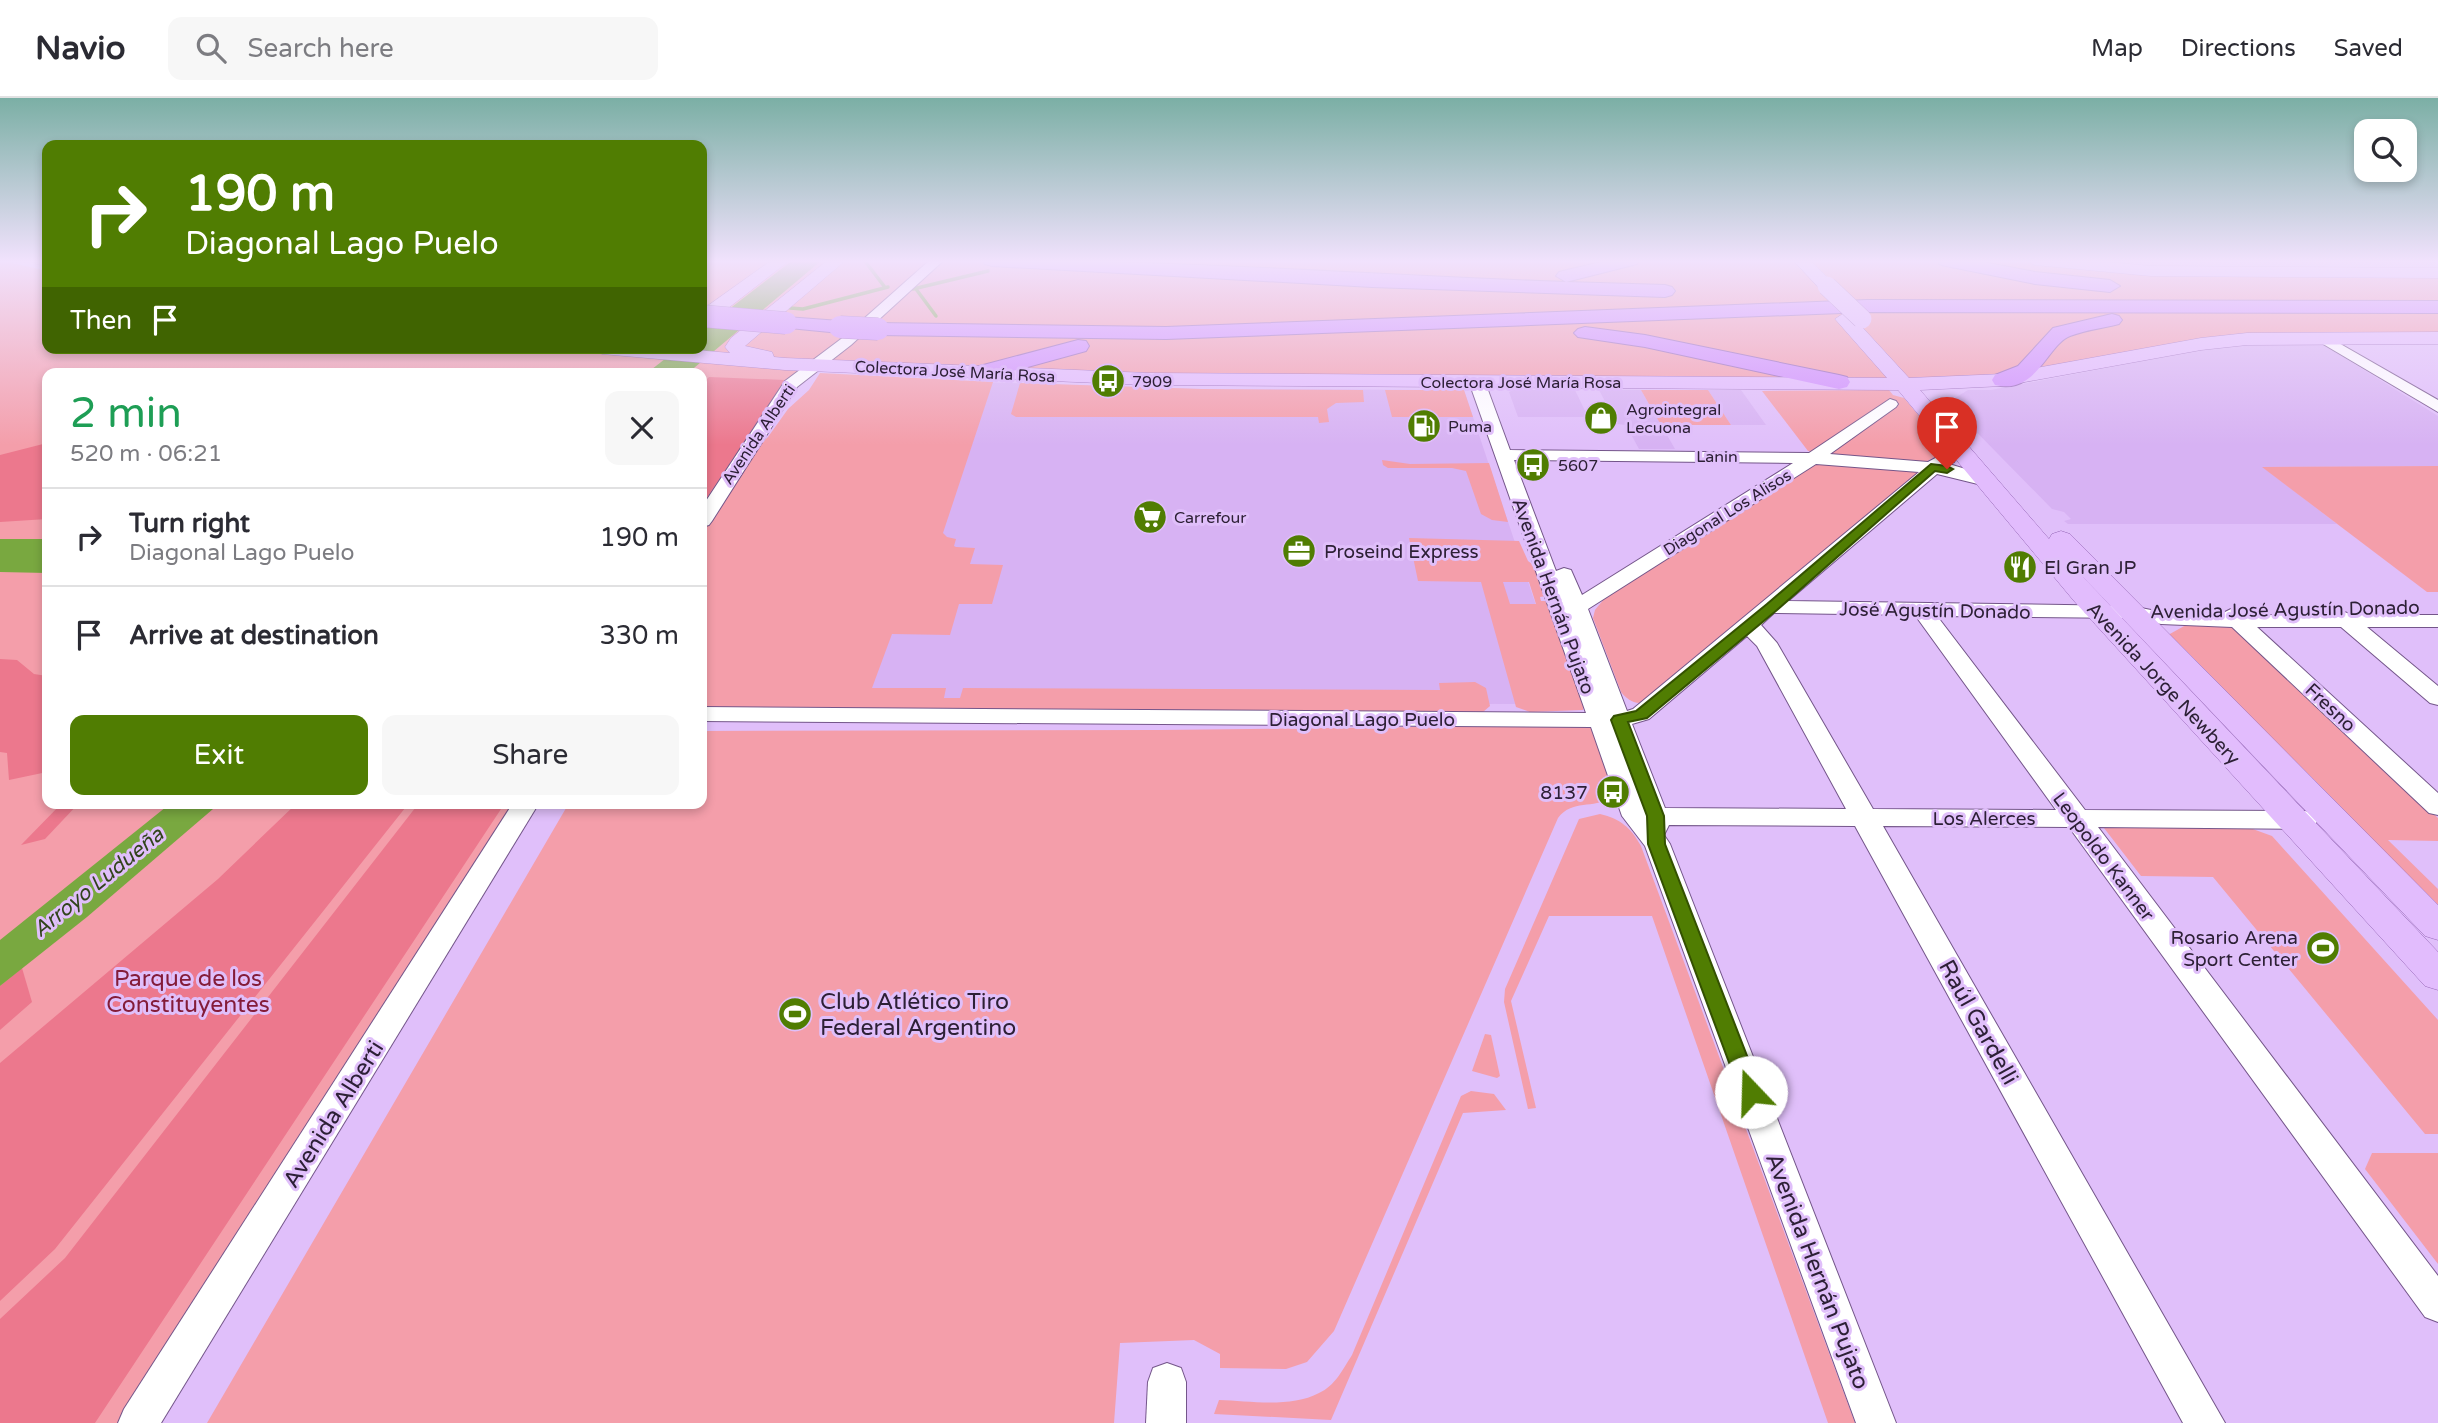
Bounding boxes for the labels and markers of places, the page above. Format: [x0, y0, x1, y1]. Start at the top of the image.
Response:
bus stop icon: 7909 [1089, 362, 1127, 400]
place label: 7909 [1132, 372, 1172, 392]
pin [1917, 397, 1977, 469]
shop icon: Agrointegral Lecuona [1582, 399, 1620, 437]
place label: Agrointegral Lecuona [1626, 400, 1721, 438]
fuel station icon: Puma [1405, 407, 1443, 445]
place label: Puma [1448, 417, 1492, 437]
bus stop icon: 5607 [1514, 446, 1552, 484]
place label: 5607 [1558, 456, 1598, 476]
supermarket icon: Carrefour [1131, 498, 1169, 536]
place label: Carrefour [1174, 508, 1247, 528]
office icon: Proseind Express [1280, 532, 1318, 570]
place label: Proseind Express [1324, 541, 1479, 563]
restaurant icon: El Gran JP [2001, 548, 2039, 586]
place label: El Gran JP [2044, 557, 2136, 579]
bus stop icon: 8137 [1594, 773, 1632, 811]
place label: 8137 [1540, 782, 1588, 804]
place label: Rosario Arena Sport Center [2171, 927, 2299, 971]
sports icon: Rosario Arena Sport Center [2304, 929, 2342, 967]
place label: Club Atlético Tiro Federal Argentino [820, 988, 1016, 1042]
sports icon: Club Atlético Tiro Federal Argentino [776, 995, 814, 1033]

